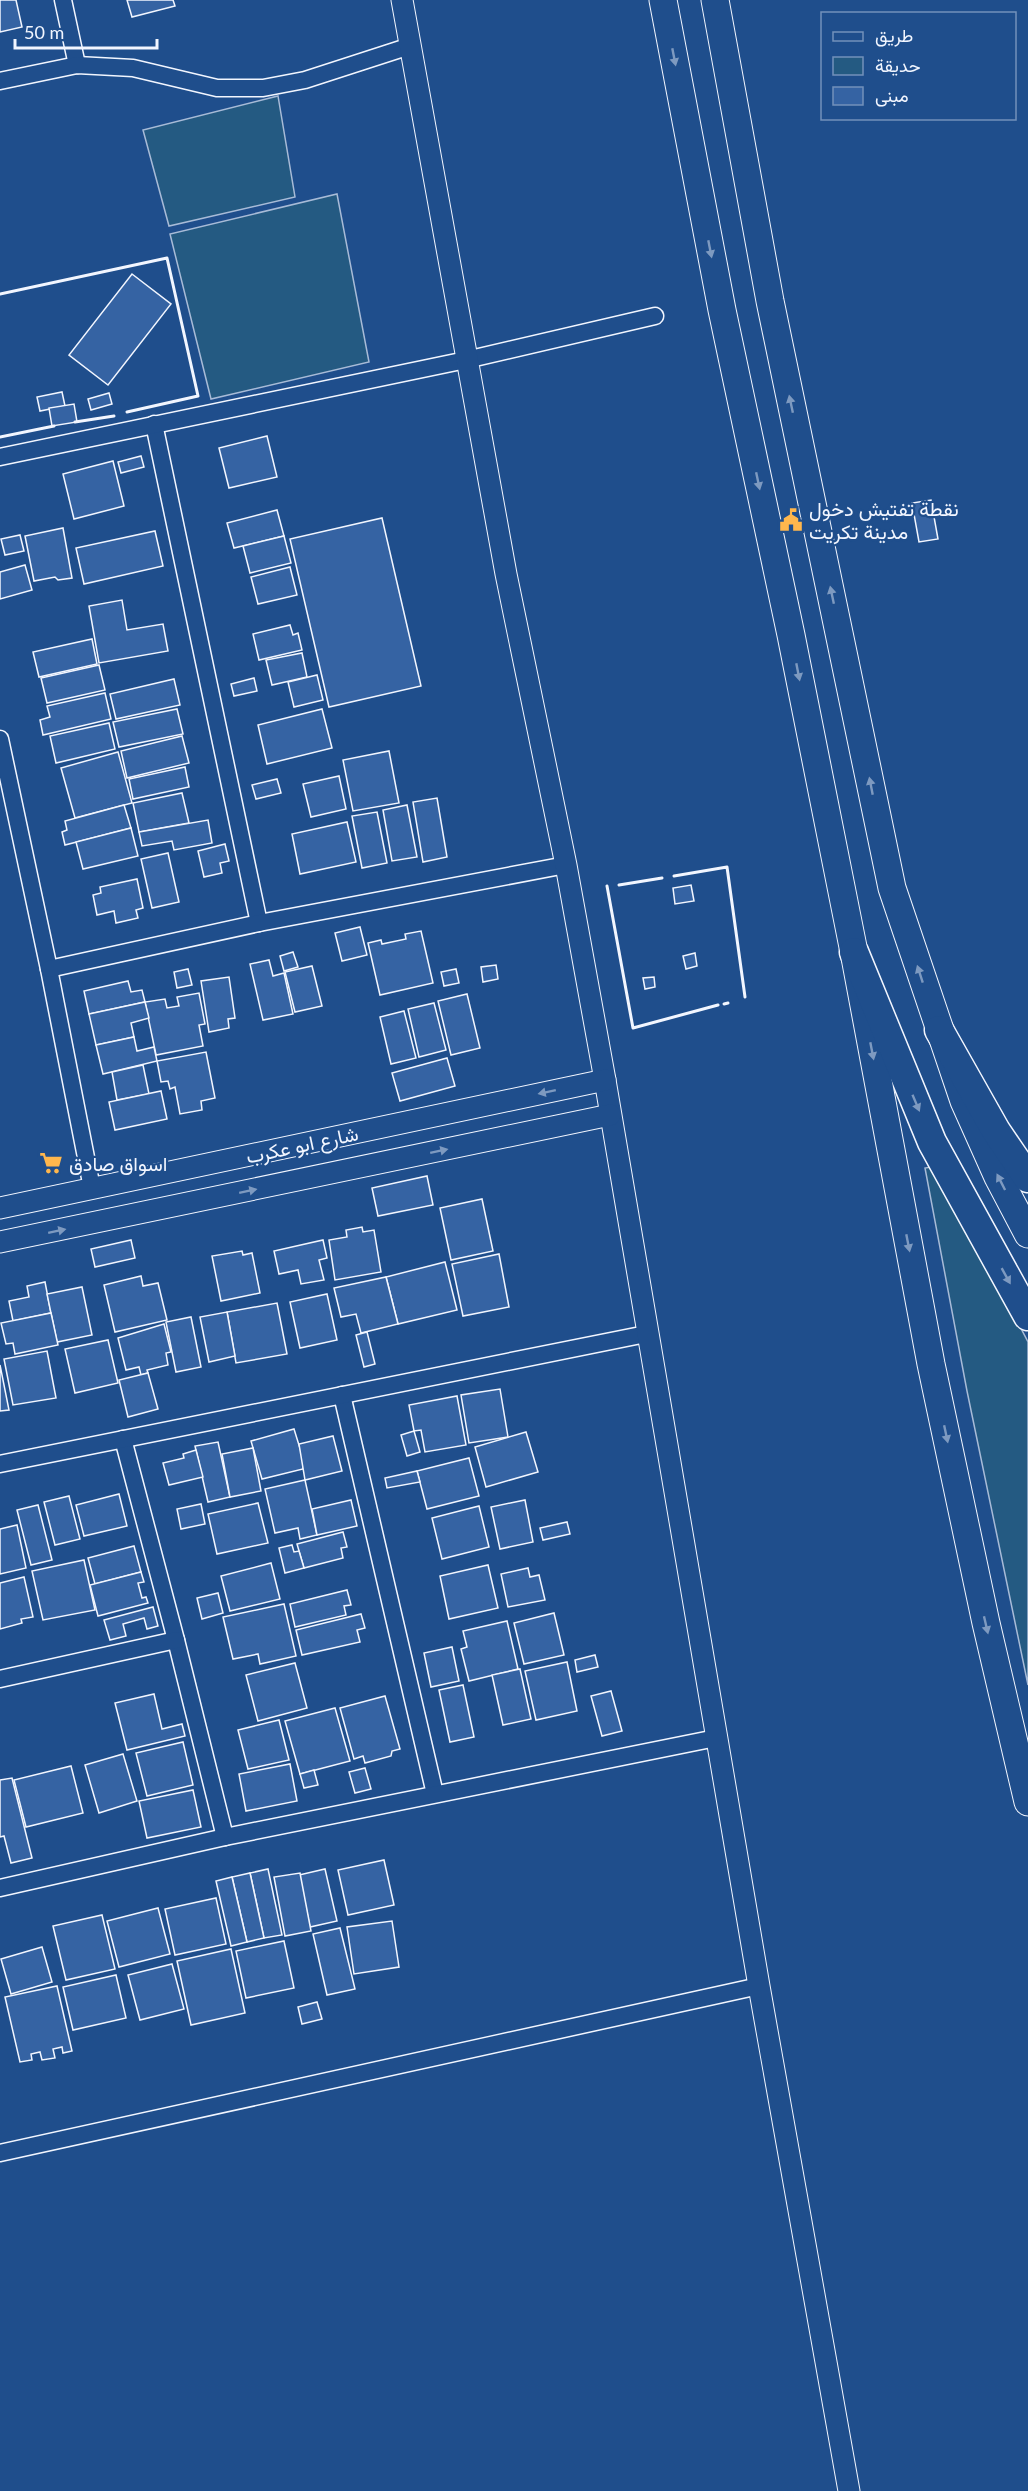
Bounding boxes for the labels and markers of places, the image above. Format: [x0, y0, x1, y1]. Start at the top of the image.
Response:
place label: نقطة تفتيش دخول مدينة تكريت [809, 496, 959, 545]
public building icon: نقطة تفتيش دخول مدينة تكريت [778, 507, 804, 533]
supermarket icon: اسواق صادق [38, 1150, 64, 1176]
place label: اسواق صادق [69, 1151, 167, 1177]

